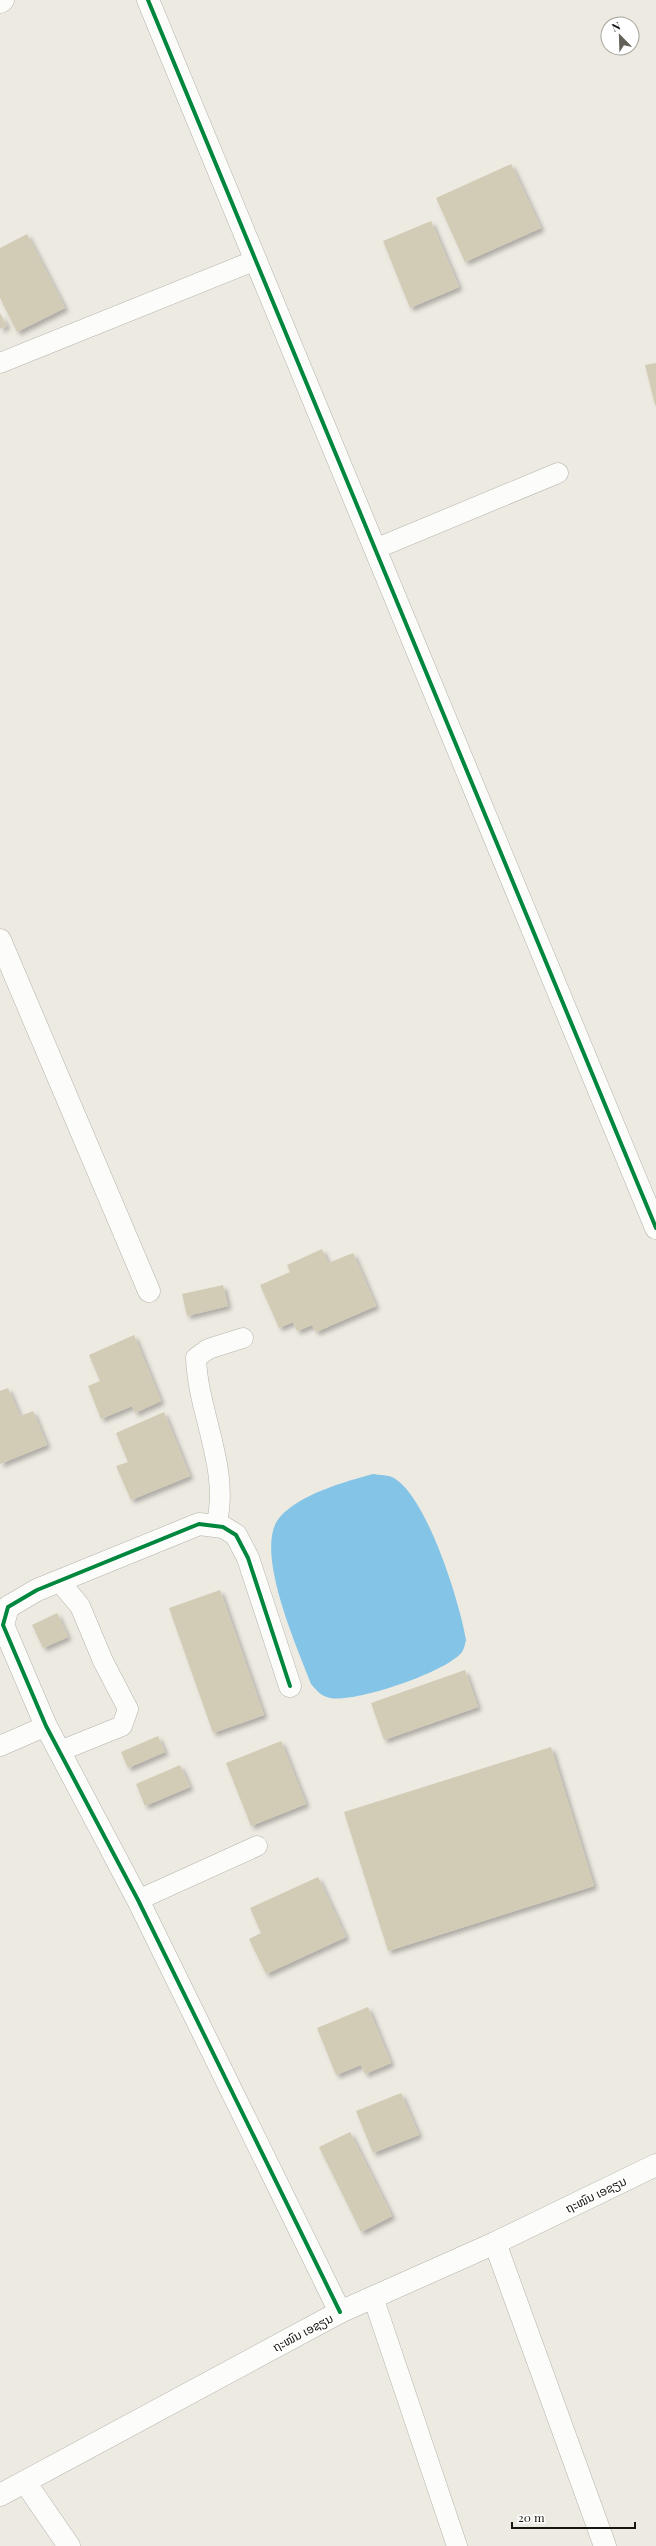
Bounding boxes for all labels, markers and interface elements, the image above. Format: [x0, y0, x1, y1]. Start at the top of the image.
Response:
north arrow [600, 16, 640, 56]
text: N [609, 18, 623, 35]
street label: ຖະໜົນ ເອຊຽນ [562, 2172, 629, 2216]
street label: ຖະໜົນ ເອຊຽນ [269, 2309, 336, 2355]
scale bar [512, 2504, 635, 2530]
text: 20 m [518, 2509, 545, 2525]

